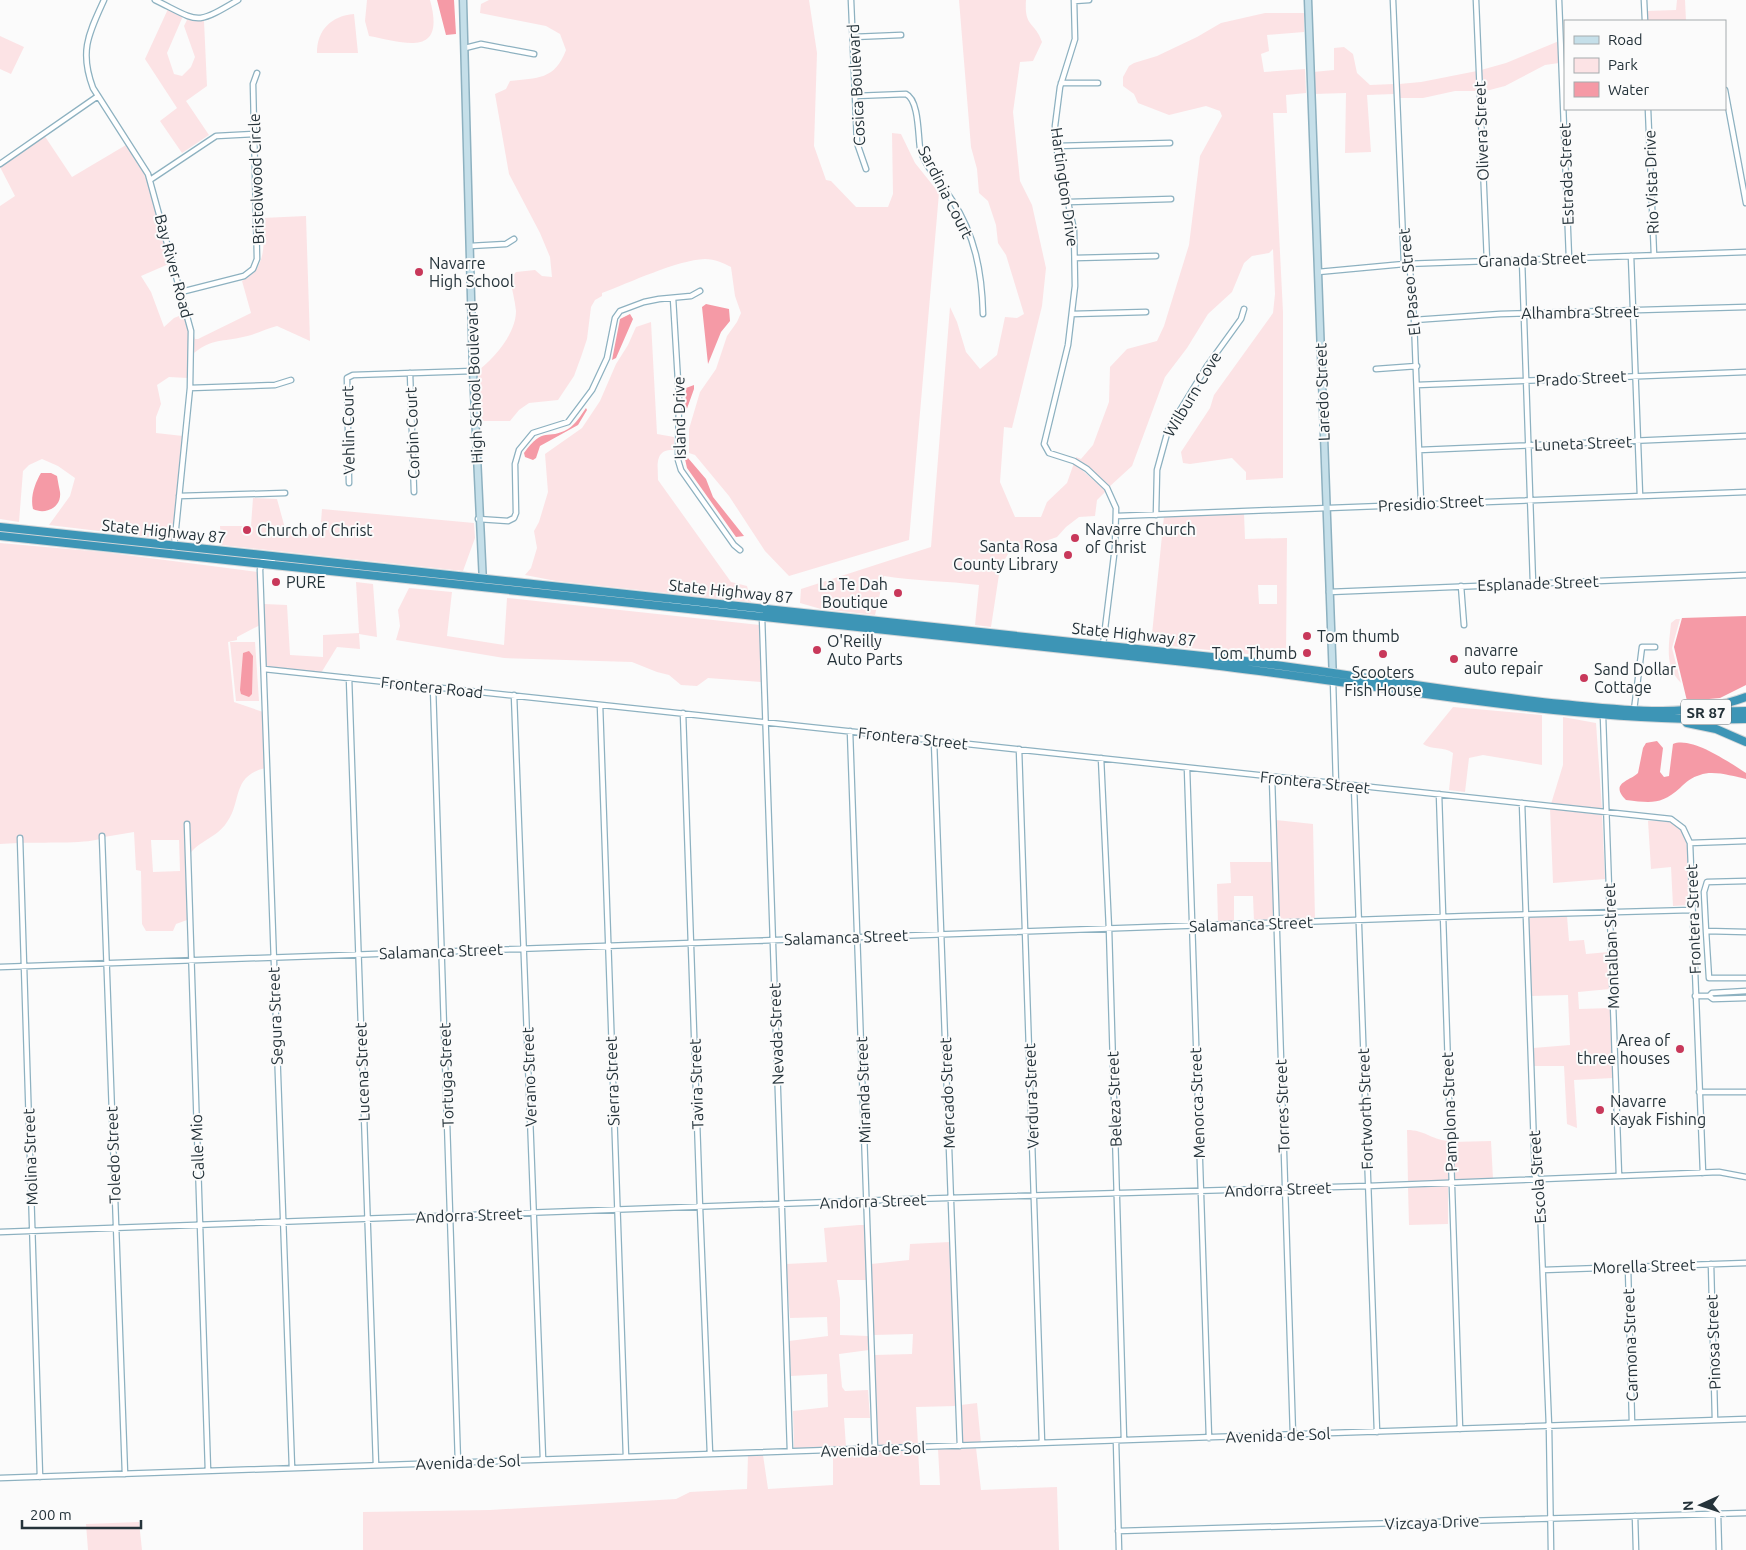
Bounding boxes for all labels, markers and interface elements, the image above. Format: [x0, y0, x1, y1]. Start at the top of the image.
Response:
legend [1564, 20, 1726, 110]
street label: Cosica Boulevard [844, 23, 868, 147]
text: Road [1608, 31, 1643, 48]
text: Park [1608, 56, 1638, 73]
street label: Olivera Street [1470, 80, 1492, 181]
text: Water [1608, 81, 1649, 98]
street label: Bristolwood Circle [245, 113, 267, 245]
street label: Estrada Street [1555, 122, 1577, 225]
street label: Hartington Drive [1048, 126, 1082, 248]
street label: Rio Vista Drive [1640, 130, 1662, 234]
street label: Sardinia Court [915, 143, 977, 242]
street label: Bay River Road [151, 212, 197, 320]
street label: El Paseo Street [1394, 227, 1424, 337]
street label: Granada Street [1478, 248, 1587, 270]
place label: Navarre High School [429, 254, 514, 290]
marker: Navarre High School [413, 266, 425, 278]
street label: High School Boulevard [462, 302, 486, 464]
street label: Alhambra Street [1521, 302, 1640, 322]
street label: Laredo Street [1311, 342, 1333, 441]
street label: Wilburn Cove [1159, 348, 1225, 440]
street label: Prado Street [1535, 367, 1628, 389]
street label: Island Drive [669, 376, 689, 460]
street label: Vehlin Court [338, 385, 358, 475]
street label: Corbin Court [401, 386, 423, 479]
street label: Luneta Street [1534, 432, 1633, 454]
street label: Presidio Street [1377, 491, 1485, 515]
street label: State Highway 87 [101, 516, 227, 546]
place label: Navarre Church of Christ [1085, 520, 1196, 556]
place label: Church of Christ [257, 521, 373, 539]
marker: Church of Christ [241, 524, 253, 536]
marker: Navarre Church of Christ [1069, 532, 1081, 544]
place label: Santa Rosa County Library [953, 537, 1058, 573]
marker: Santa Rosa County Library [1062, 549, 1074, 561]
street label: Esplanade Street [1477, 572, 1600, 594]
place label: PURE [286, 573, 325, 591]
place label: La Te Dah Boutique [819, 575, 888, 611]
marker: PURE [270, 576, 282, 588]
street label: State Highway 87 [668, 576, 794, 606]
marker: La Te Dah Boutique [892, 587, 904, 599]
street label: State Highway 87 [1071, 619, 1197, 649]
place label: Tom thumb [1317, 627, 1400, 645]
marker: Tom thumb [1301, 630, 1313, 642]
place label: O'Reilly Auto Parts [827, 632, 903, 668]
place label: navarre auto repair [1464, 641, 1543, 677]
marker: O'Reilly Auto Parts [811, 644, 823, 656]
place label: Tom Thumb [1212, 644, 1297, 662]
marker: Tom Thumb [1301, 647, 1313, 659]
marker: Scooters Fish House [1377, 648, 1389, 660]
marker: navarre auto repair [1448, 653, 1460, 665]
place label: Sand Dollar Cottage [1594, 660, 1676, 696]
place label: Scooters Fish House [1344, 663, 1422, 699]
marker: Sand Dollar Cottage [1578, 672, 1590, 684]
street label: Frontera Road [380, 673, 484, 701]
road number: SR 87 [1681, 700, 1731, 724]
street label: Frontera Street [857, 723, 970, 753]
street label: Frontera Street [1259, 767, 1372, 797]
street label: Frontera Street [1682, 863, 1704, 974]
street label: Montalban Street [1600, 882, 1622, 1009]
street label: Salamanca Street [1189, 913, 1314, 935]
street label: Salamanca Street [784, 926, 909, 948]
street label: Salamanca Street [379, 940, 504, 962]
street label: Segura Street [264, 966, 286, 1065]
street label: Nevada Street [765, 982, 787, 1085]
street label: Lucena Street [351, 1021, 373, 1122]
street label: Tortuga Street [435, 1022, 457, 1128]
street label: Verano Street [518, 1026, 540, 1127]
place label: Area of three houses [1577, 1031, 1671, 1067]
street label: Sierra Street [601, 1035, 623, 1126]
street label: Miranda Street [852, 1035, 874, 1144]
street label: Mercado Street [936, 1036, 958, 1149]
street label: Tavira Street [685, 1038, 707, 1130]
street label: Verdura Street [1020, 1042, 1042, 1149]
marker: Area of three houses [1674, 1043, 1686, 1055]
street label: Menorca Street [1186, 1046, 1208, 1159]
street label: Fortworth Street [1354, 1047, 1376, 1170]
street label: Beleza Street [1103, 1050, 1125, 1147]
street label: Pamplona Street [1438, 1051, 1460, 1172]
street label: Torres Street [1271, 1058, 1293, 1153]
place label: Navarre Kayak Fishing [1610, 1092, 1706, 1128]
marker: Navarre Kayak Fishing [1594, 1104, 1606, 1116]
street label: Toledo Street [102, 1105, 124, 1204]
street label: Molina Street [19, 1107, 41, 1206]
street label: Calle Mio [187, 1114, 207, 1180]
street label: Escola Street [1525, 1129, 1549, 1224]
street label: Andorra Street [1224, 1178, 1332, 1200]
street label: Andorra Street [819, 1190, 927, 1212]
street label: Andorra Street [415, 1204, 523, 1226]
street label: Morella Street [1592, 1255, 1697, 1277]
street label: Carmona Street [1619, 1288, 1641, 1402]
street label: Pinosa Street [1702, 1293, 1724, 1390]
street label: Avenida de Sol [1225, 1424, 1331, 1446]
street label: Avenida de Sol [820, 1438, 926, 1460]
street label: Avenida de Sol [415, 1451, 521, 1473]
north arrow [1676, 1480, 1726, 1530]
scale bar [22, 1498, 141, 1530]
text: N [1680, 1500, 1696, 1511]
text: 200 m [30, 1506, 72, 1523]
street label: Vizcaya Drive [1384, 1511, 1480, 1533]

